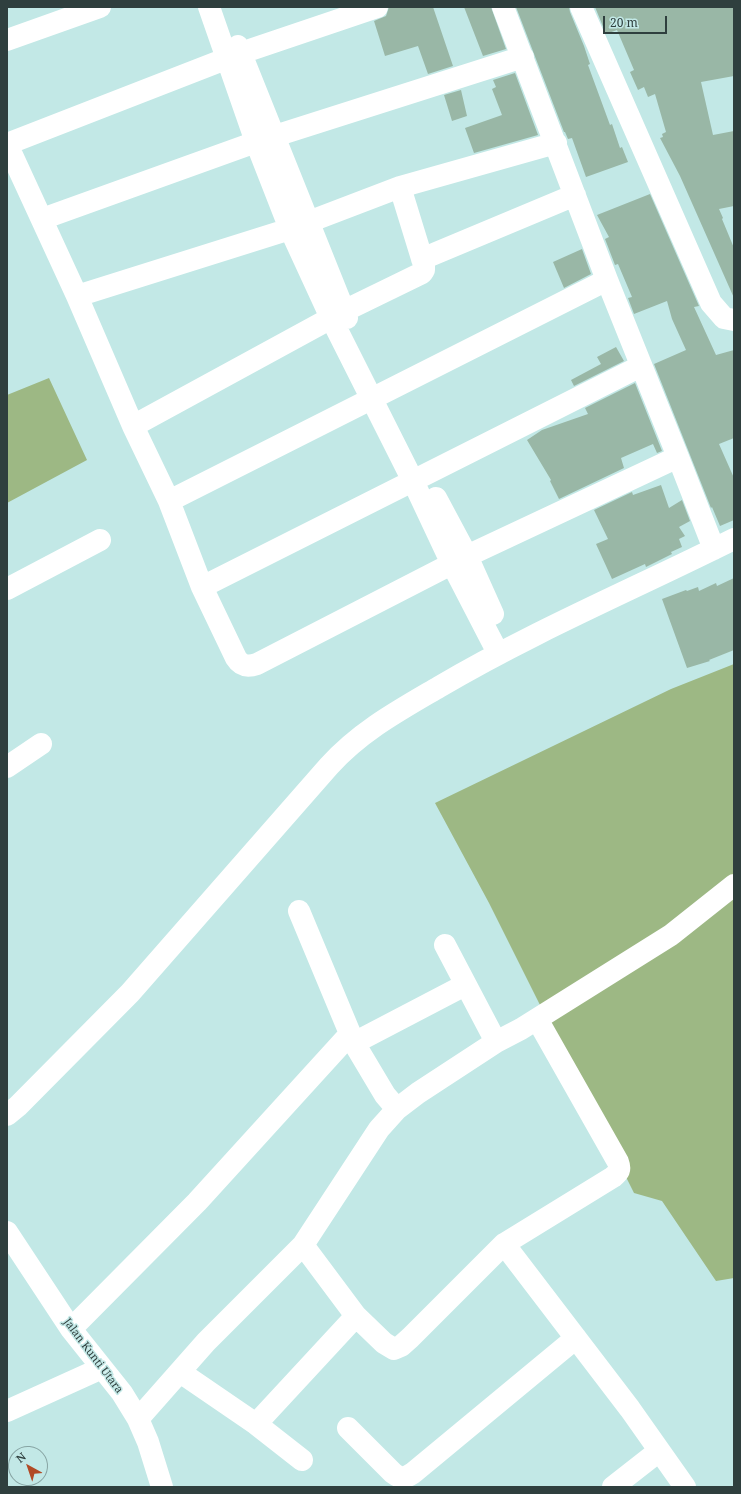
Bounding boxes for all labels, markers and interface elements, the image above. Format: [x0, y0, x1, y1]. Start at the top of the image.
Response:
scale bar [605, 8, 669, 34]
text: 20 m [610, 14, 638, 31]
street label: Jalan Kunti Utara [60, 1316, 126, 1396]
north arrow [8, 1446, 48, 1486]
text: N [12, 1449, 29, 1466]

